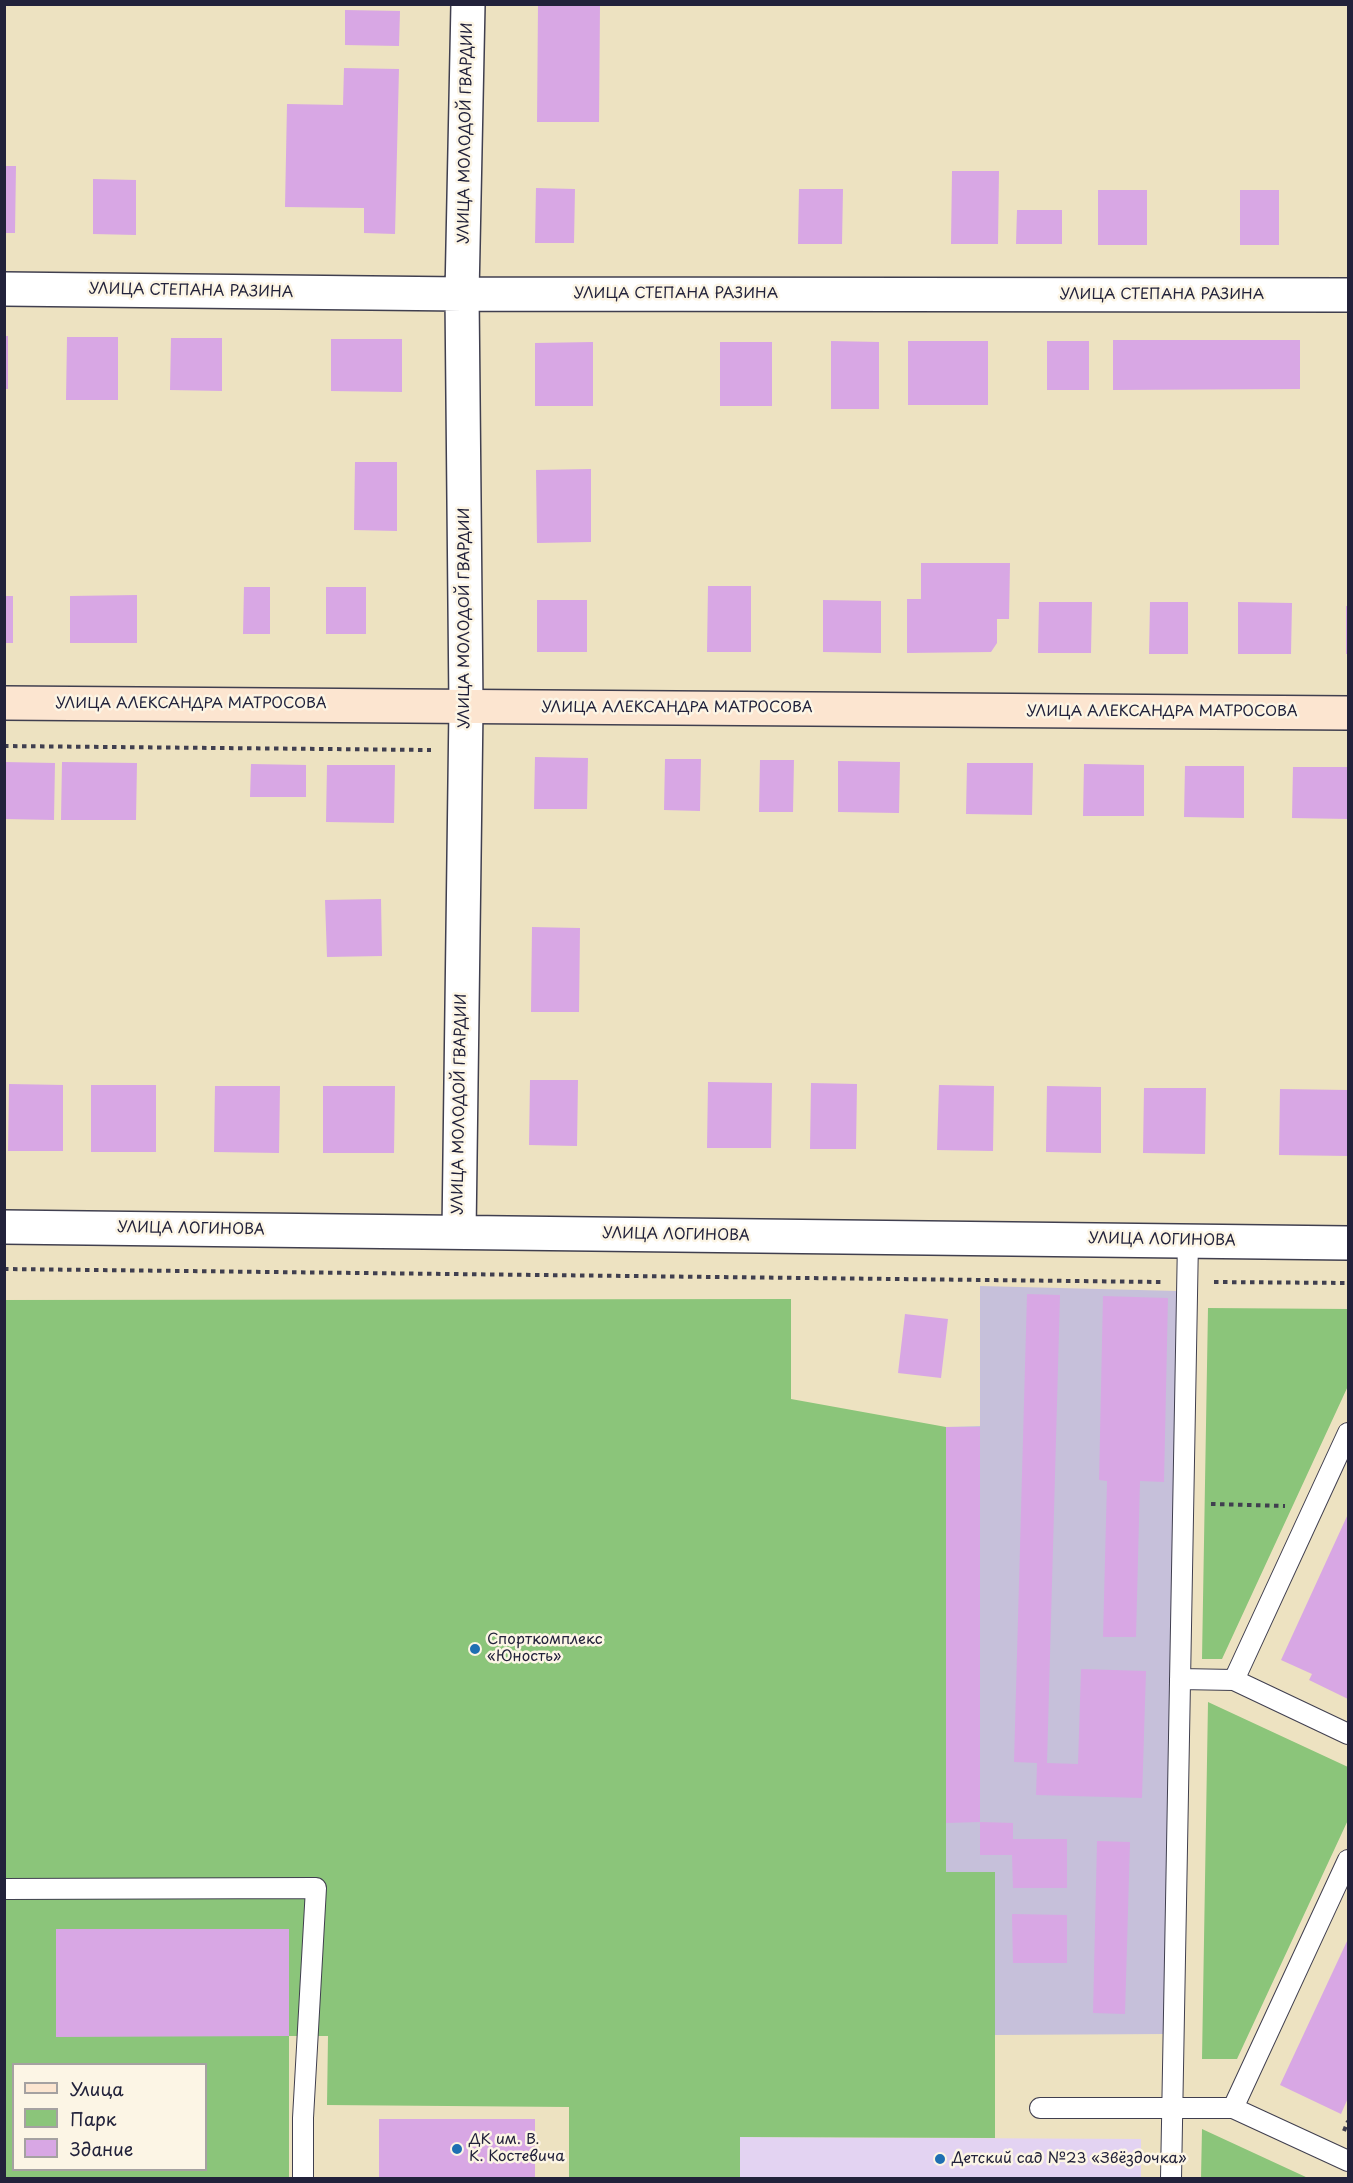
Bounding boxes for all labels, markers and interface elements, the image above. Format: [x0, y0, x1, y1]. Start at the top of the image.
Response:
street label: УЛИЦА МОЛОДОЙ ГВАРДИИ [455, 22, 477, 244]
street label: УЛИЦА СТЕПАНА РАЗИНА [89, 280, 293, 302]
street label: УЛИЦА СТЕПАНА РАЗИНА [574, 285, 778, 303]
street label: УЛИЦА СТЕПАНА РАЗИНА [1060, 286, 1264, 304]
street label: УЛИЦА МОЛОДОЙ ГВАРДИИ [456, 507, 474, 729]
street label: УЛИЦА АЛЕКСАНДРА МАТРОСОВА [55, 695, 327, 713]
street label: УЛИЦА АЛЕКСАНДРА МАТРОСОВА [541, 699, 813, 717]
street label: УЛИЦА АЛЕКСАНДРА МАТРОСОВА [1026, 703, 1298, 721]
street label: УЛИЦА МОЛОДОЙ ГВАРДИИ [449, 993, 471, 1215]
street label: УЛИЦА ЛОГИНОВА [117, 1219, 265, 1239]
street label: УЛИЦА ЛОГИНОВА [602, 1225, 750, 1245]
street label: УЛИЦА ЛОГИНОВА [1088, 1230, 1236, 1250]
place label: Спорткомплекс «Юность» [487, 1631, 603, 1666]
marker: Спорткомплекс «Юность» [468, 1642, 482, 1656]
legend [12, 2063, 207, 2171]
text: Улица [70, 2075, 124, 2102]
text: Парк [70, 2105, 116, 2132]
place label: ДК им. В. К. Костевича [469, 2131, 565, 2166]
text: Здание [70, 2135, 133, 2162]
marker: ДК им. В. К. Костевича [450, 2142, 464, 2156]
place label: Детский сад №23 «Звёздочка» [952, 2150, 1187, 2168]
marker: Детский сад №23 «Звёздочка» [933, 2152, 947, 2166]

